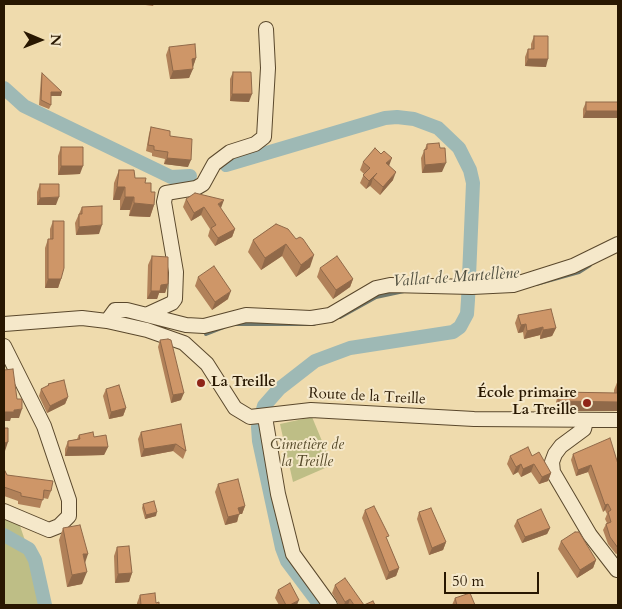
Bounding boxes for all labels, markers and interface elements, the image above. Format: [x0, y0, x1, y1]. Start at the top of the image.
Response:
north arrow [15, 15, 65, 65]
text: N [46, 34, 65, 47]
water label: Vallat de Martellène [392, 264, 520, 292]
place label: La Treille [211, 374, 276, 392]
marker: La Treille [195, 377, 207, 389]
street label: Route de la Treille [308, 385, 426, 409]
place label: École primaire La Treille [477, 385, 577, 420]
marker: École primaire La Treille [581, 397, 593, 409]
park label: Cimetière de la Treille [270, 437, 344, 472]
scale bar [447, 562, 542, 594]
text: 50 m [452, 571, 484, 591]

